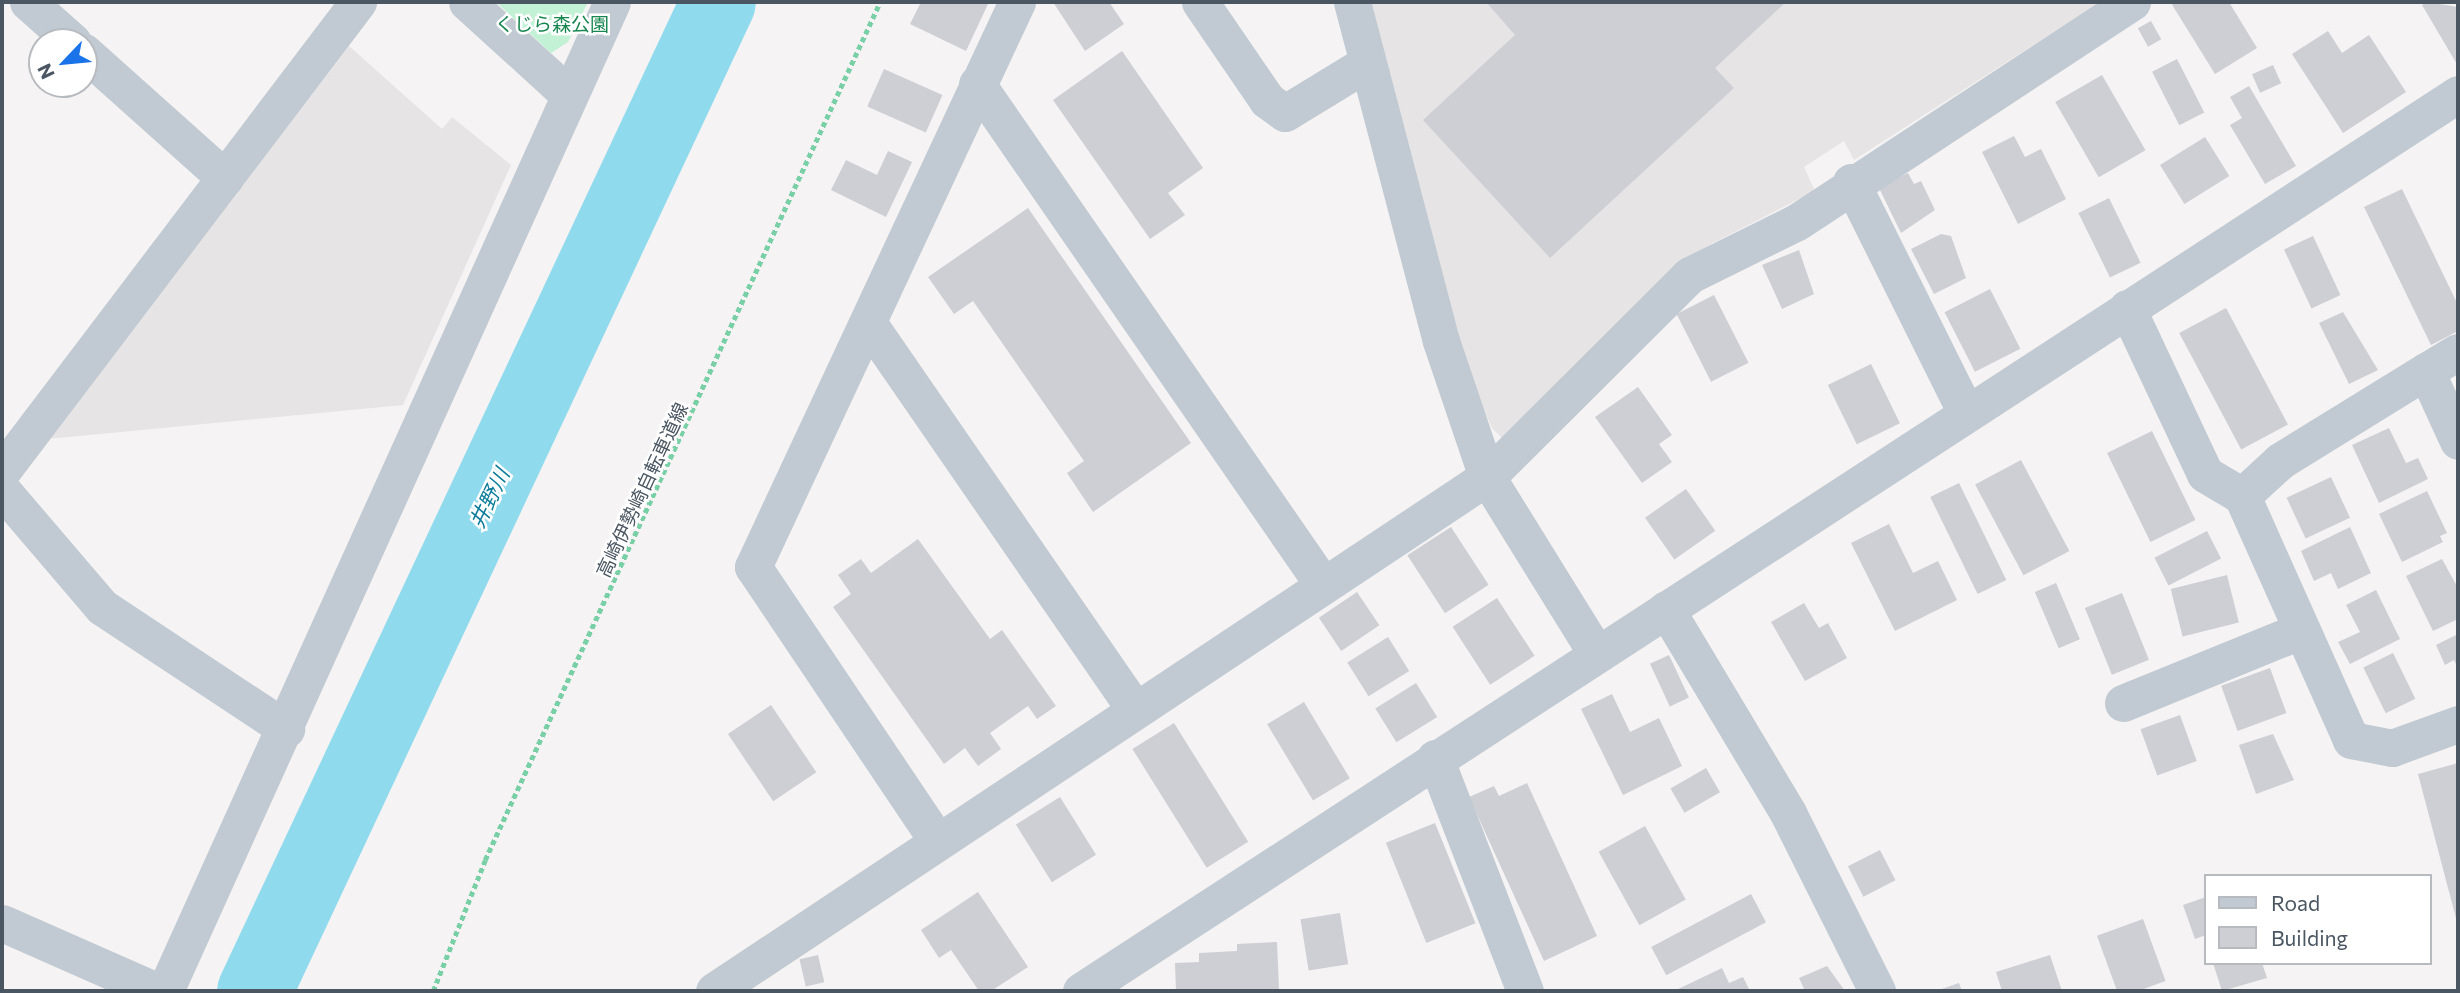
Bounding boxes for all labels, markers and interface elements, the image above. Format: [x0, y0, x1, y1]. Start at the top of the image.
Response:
park label: くじら森公園 [495, 13, 609, 35]
north arrow [28, 28, 98, 98]
text: N [32, 60, 59, 83]
street label: 高崎伊勢崎自転車道線 [592, 399, 692, 581]
water label: 井野川 [464, 464, 514, 532]
legend [2204, 874, 2432, 965]
text: Road [2271, 890, 2320, 915]
text: Building [2271, 925, 2348, 950]

